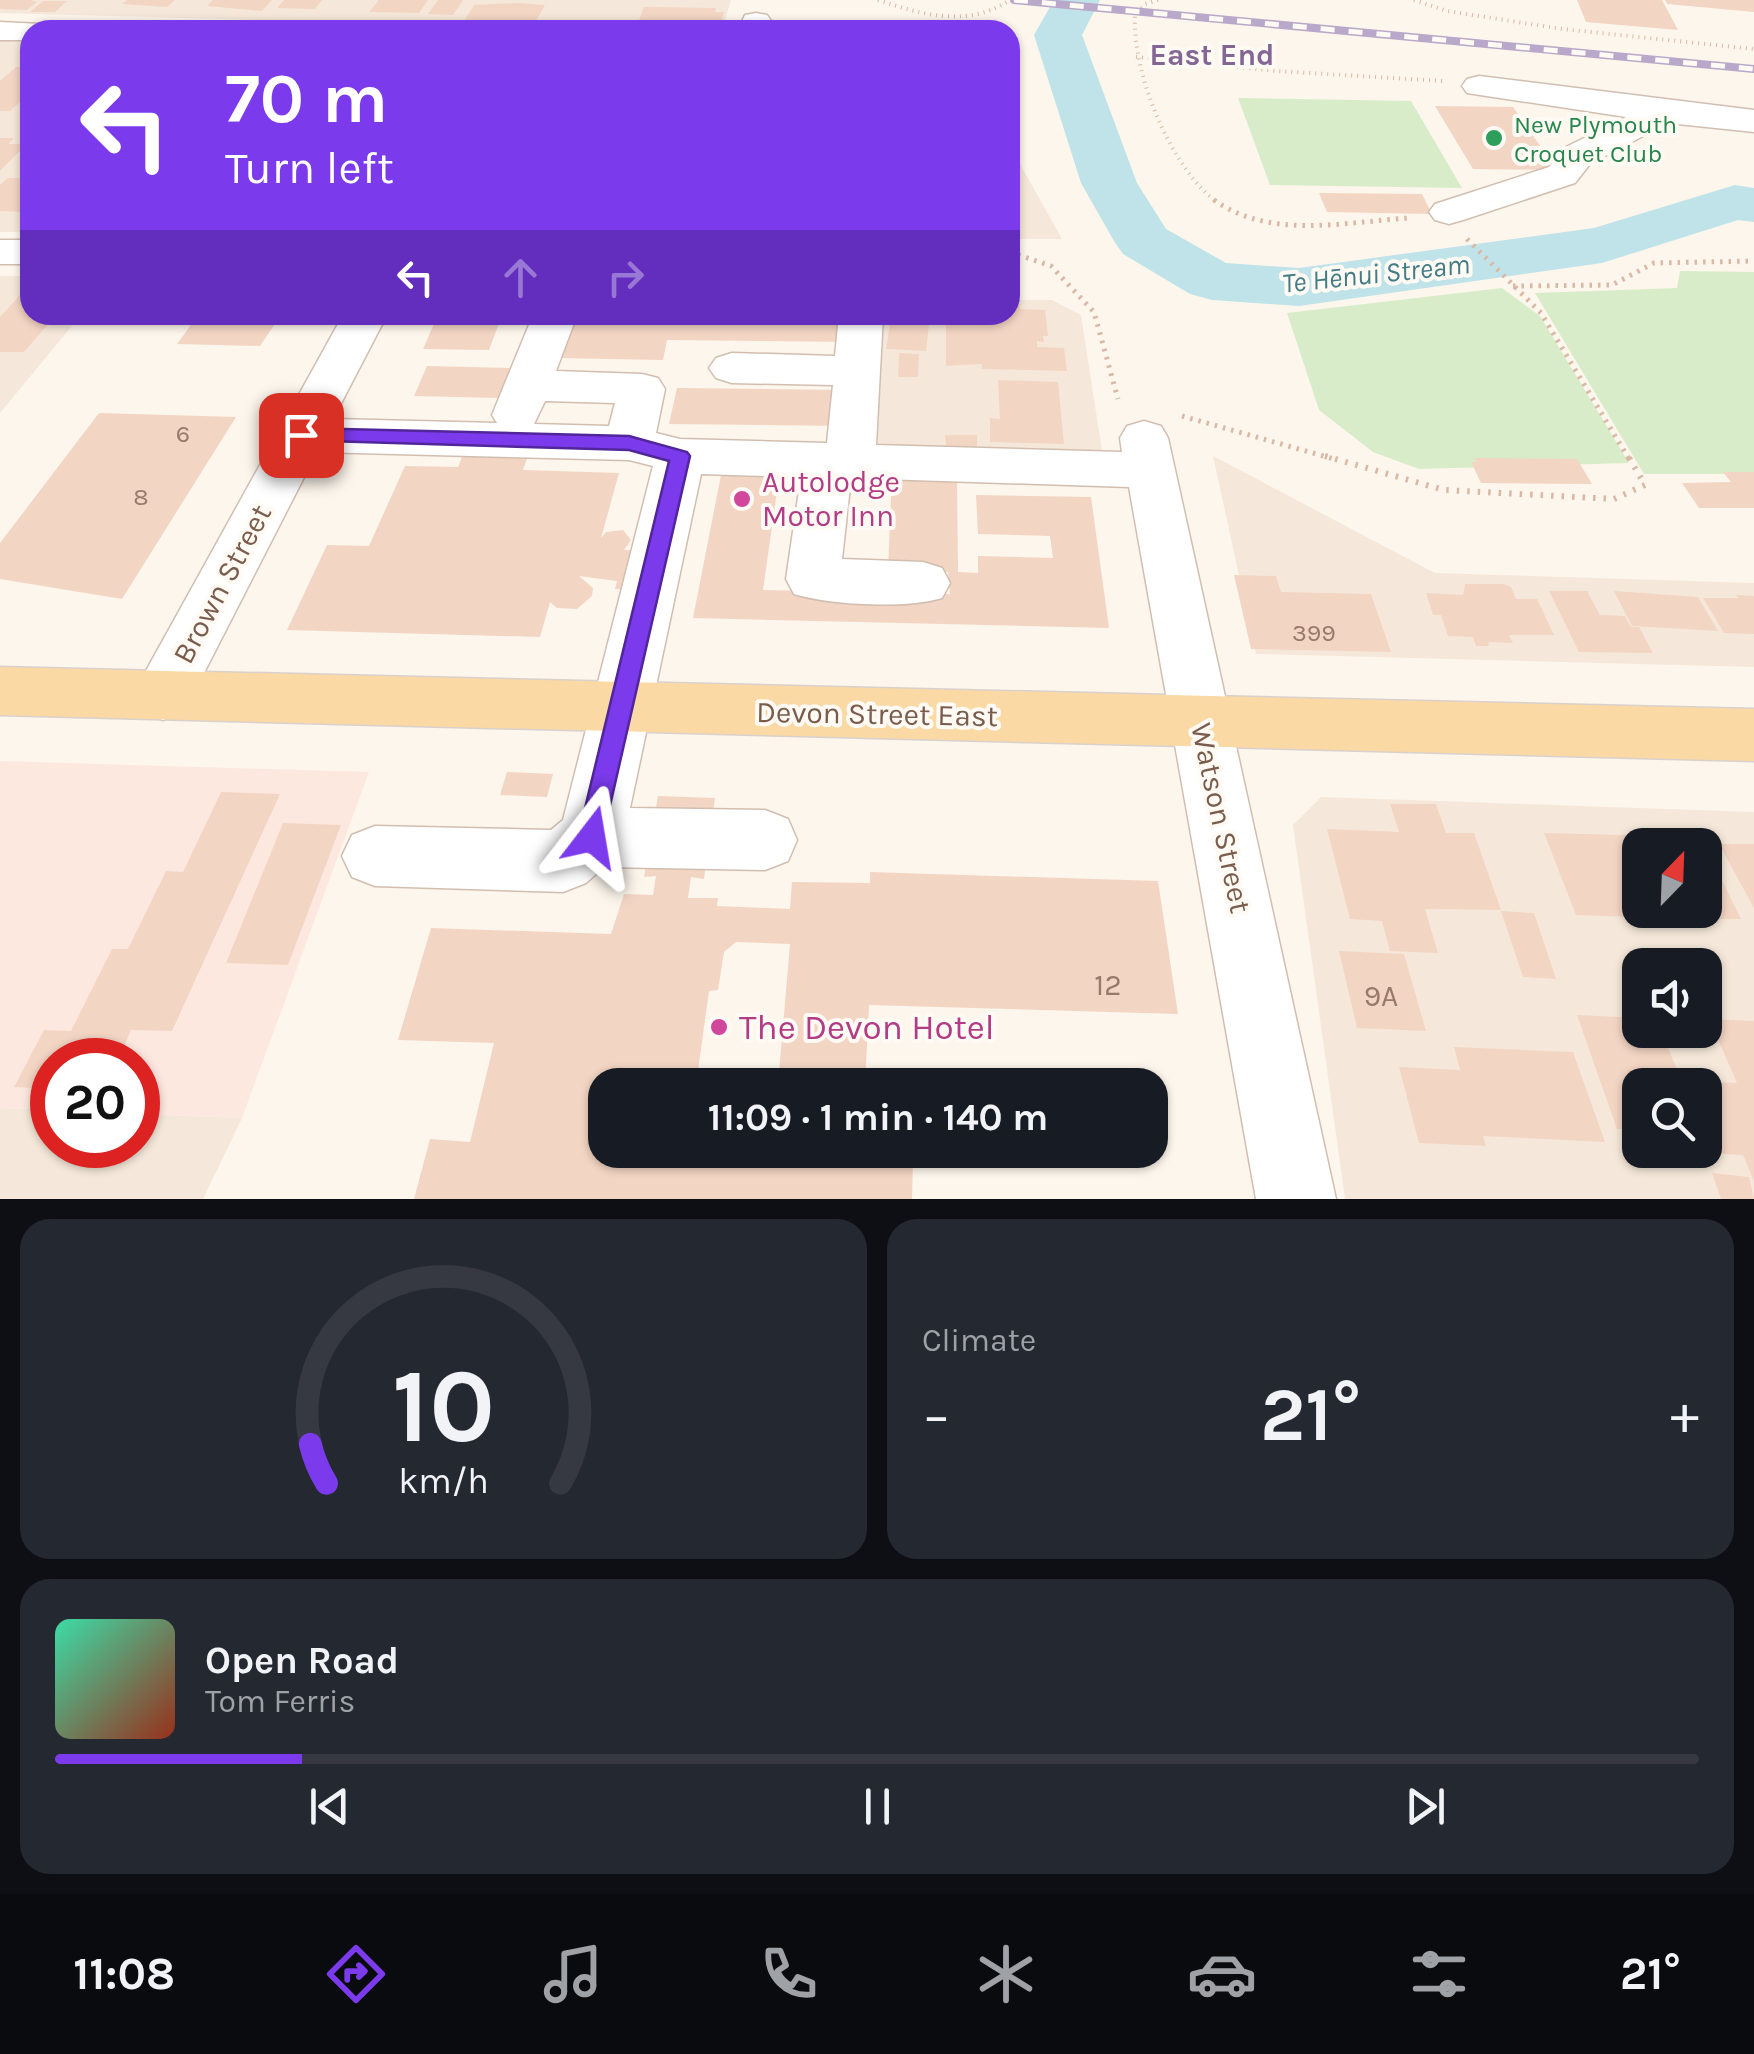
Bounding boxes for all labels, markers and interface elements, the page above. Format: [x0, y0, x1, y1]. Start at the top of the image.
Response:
district label: East End [1149, 37, 1275, 73]
text: 70 m [225, 58, 388, 140]
icon: left [60, 60, 190, 190]
place label: New Plymouth Croquet Club [1514, 110, 1677, 168]
marker: New Plymouth Croquet Club [1483, 127, 1505, 149]
text: Turn left [225, 142, 394, 194]
water label: Te Hēnui Stream [1281, 247, 1471, 300]
icon: left [388, 250, 443, 305]
icon: ahead [493, 250, 548, 305]
icon: right [598, 250, 653, 305]
pin [259, 393, 344, 478]
icon: arrive [274, 408, 329, 463]
house number: 6 [176, 419, 190, 448]
place label: Autolodge Motor Inn [762, 464, 900, 534]
house number: 8 [133, 482, 149, 511]
marker: Autolodge Motor Inn [731, 488, 753, 510]
street label: Brown Street [165, 498, 279, 670]
house number: 399 [1292, 618, 1336, 647]
street label: Devon Street East [756, 694, 998, 734]
street label: Watson Street [1183, 720, 1259, 916]
position arrow [540, 785, 644, 889]
north arrow [1622, 828, 1722, 928]
map controls [1622, 828, 1722, 1168]
button: sound [1622, 948, 1722, 1048]
house number: 12 [1094, 967, 1122, 1003]
house number: 9A [1364, 978, 1398, 1014]
place label: The Devon Hotel [739, 1007, 995, 1048]
marker: The Devon Hotel [708, 1016, 730, 1038]
speed limit sign: 20 [30, 1038, 160, 1168]
button: search [1622, 1068, 1722, 1168]
text: 11:09 · 1 min · 140 m [708, 1095, 1048, 1140]
text: Climate [922, 1322, 1036, 1359]
text: 10 [392, 1346, 495, 1467]
text: 21° [1260, 1371, 1361, 1459]
text: − [922, 1383, 951, 1447]
text: + [1670, 1383, 1699, 1447]
text: km/h [398, 1460, 489, 1502]
text: Open Road [205, 1638, 399, 1683]
text: Tom Ferris [205, 1683, 355, 1720]
icon: previous [302, 1779, 357, 1834]
icon: pause [850, 1779, 905, 1834]
icon: next [1398, 1779, 1453, 1834]
icon: directions [321, 1939, 391, 2009]
icon: music [538, 1939, 608, 2009]
icon: phone [754, 1939, 824, 2009]
icon: climate [971, 1939, 1041, 2009]
icon: car [1187, 1939, 1257, 2009]
icon: filters [1404, 1939, 1474, 2009]
text: 11:08 [73, 1948, 175, 2000]
text: 21° [1620, 1948, 1681, 2000]

